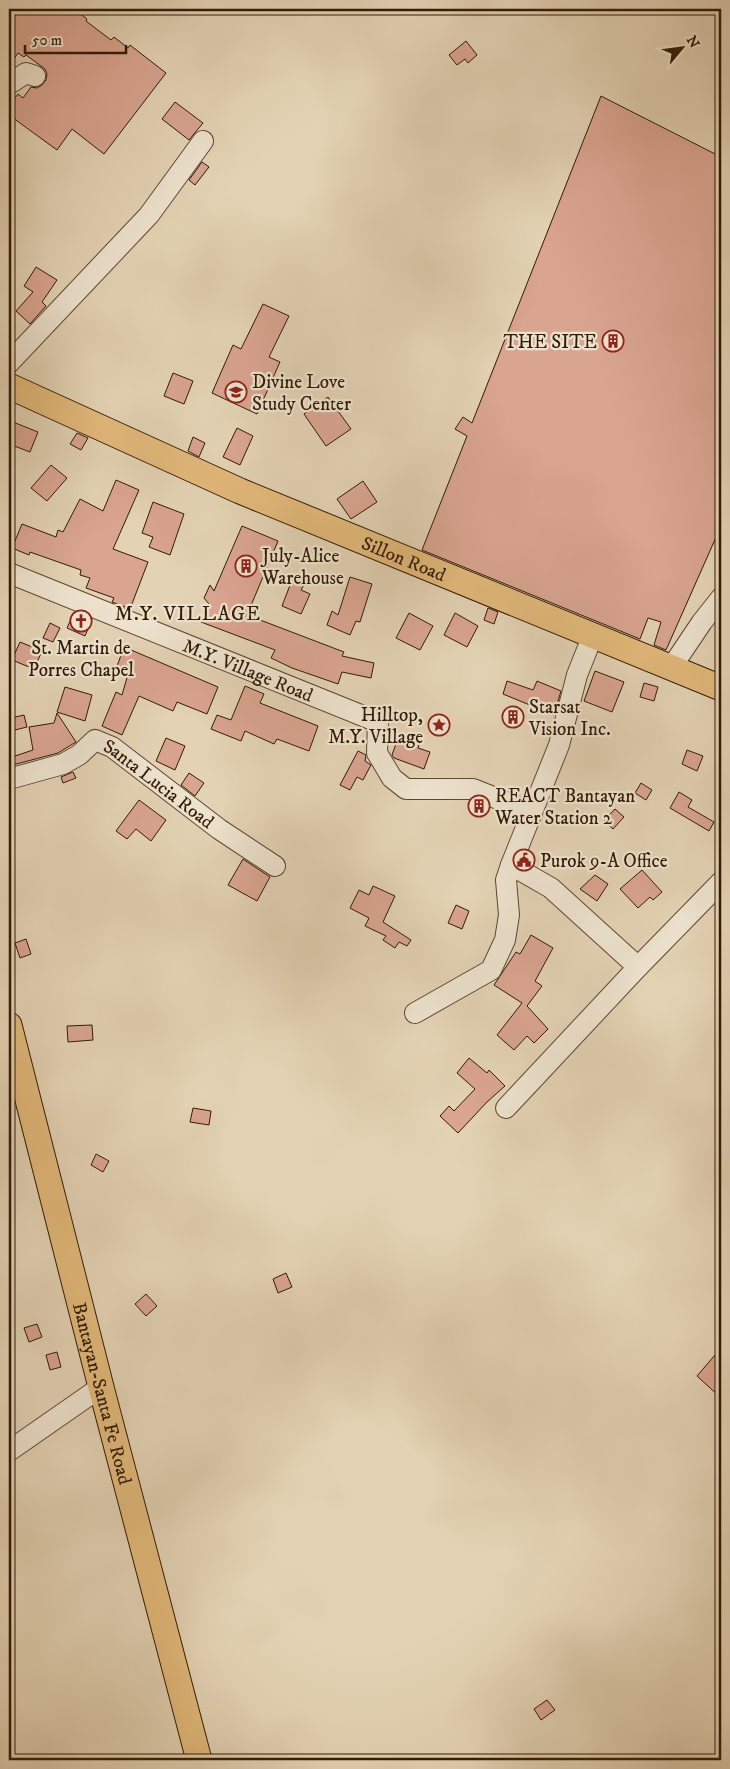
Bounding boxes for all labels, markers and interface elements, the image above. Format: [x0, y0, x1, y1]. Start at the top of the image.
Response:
scale bar [25, 22, 126, 54]
north arrow [658, 22, 708, 72]
text: 50 m [32, 31, 62, 50]
text: N [682, 33, 703, 52]
building icon: THE SITE [601, 329, 625, 353]
place label: THE SITE [503, 331, 597, 354]
place label: Divine Love Study Center [252, 371, 351, 416]
school or university icon: Divine Love Study Center [224, 380, 248, 404]
street label: Sillon Road [358, 532, 449, 587]
place label: July-Alice Warehouse [260, 545, 344, 590]
building icon: July-Alice Warehouse [234, 554, 258, 578]
district label: M.Y. VILLAGE [115, 602, 261, 627]
church icon: St. Martin de Porres Chapel [69, 609, 93, 633]
street label: M.Y. Village Road [179, 634, 317, 708]
place label: St. Martin de Porres Chapel [28, 637, 134, 682]
place label: Starsat Vision Inc. [528, 696, 611, 741]
place label: Hilltop, M.Y. Village [328, 704, 423, 749]
building icon: Starsat Vision Inc. [501, 705, 525, 729]
place icon: Hilltop, M.Y. Village [427, 713, 451, 737]
street label: Santa Lucia Road [100, 735, 219, 834]
place label: REACT Bantayan Water Station 2 [494, 785, 635, 830]
building icon: REACT Bantayan Water Station 2 [467, 794, 491, 818]
public building icon: Purok 9-A Office [512, 848, 536, 872]
place label: Purok 9-A Office [540, 850, 668, 873]
street label: Bantayan-Santa Fe Road [67, 1300, 136, 1488]

